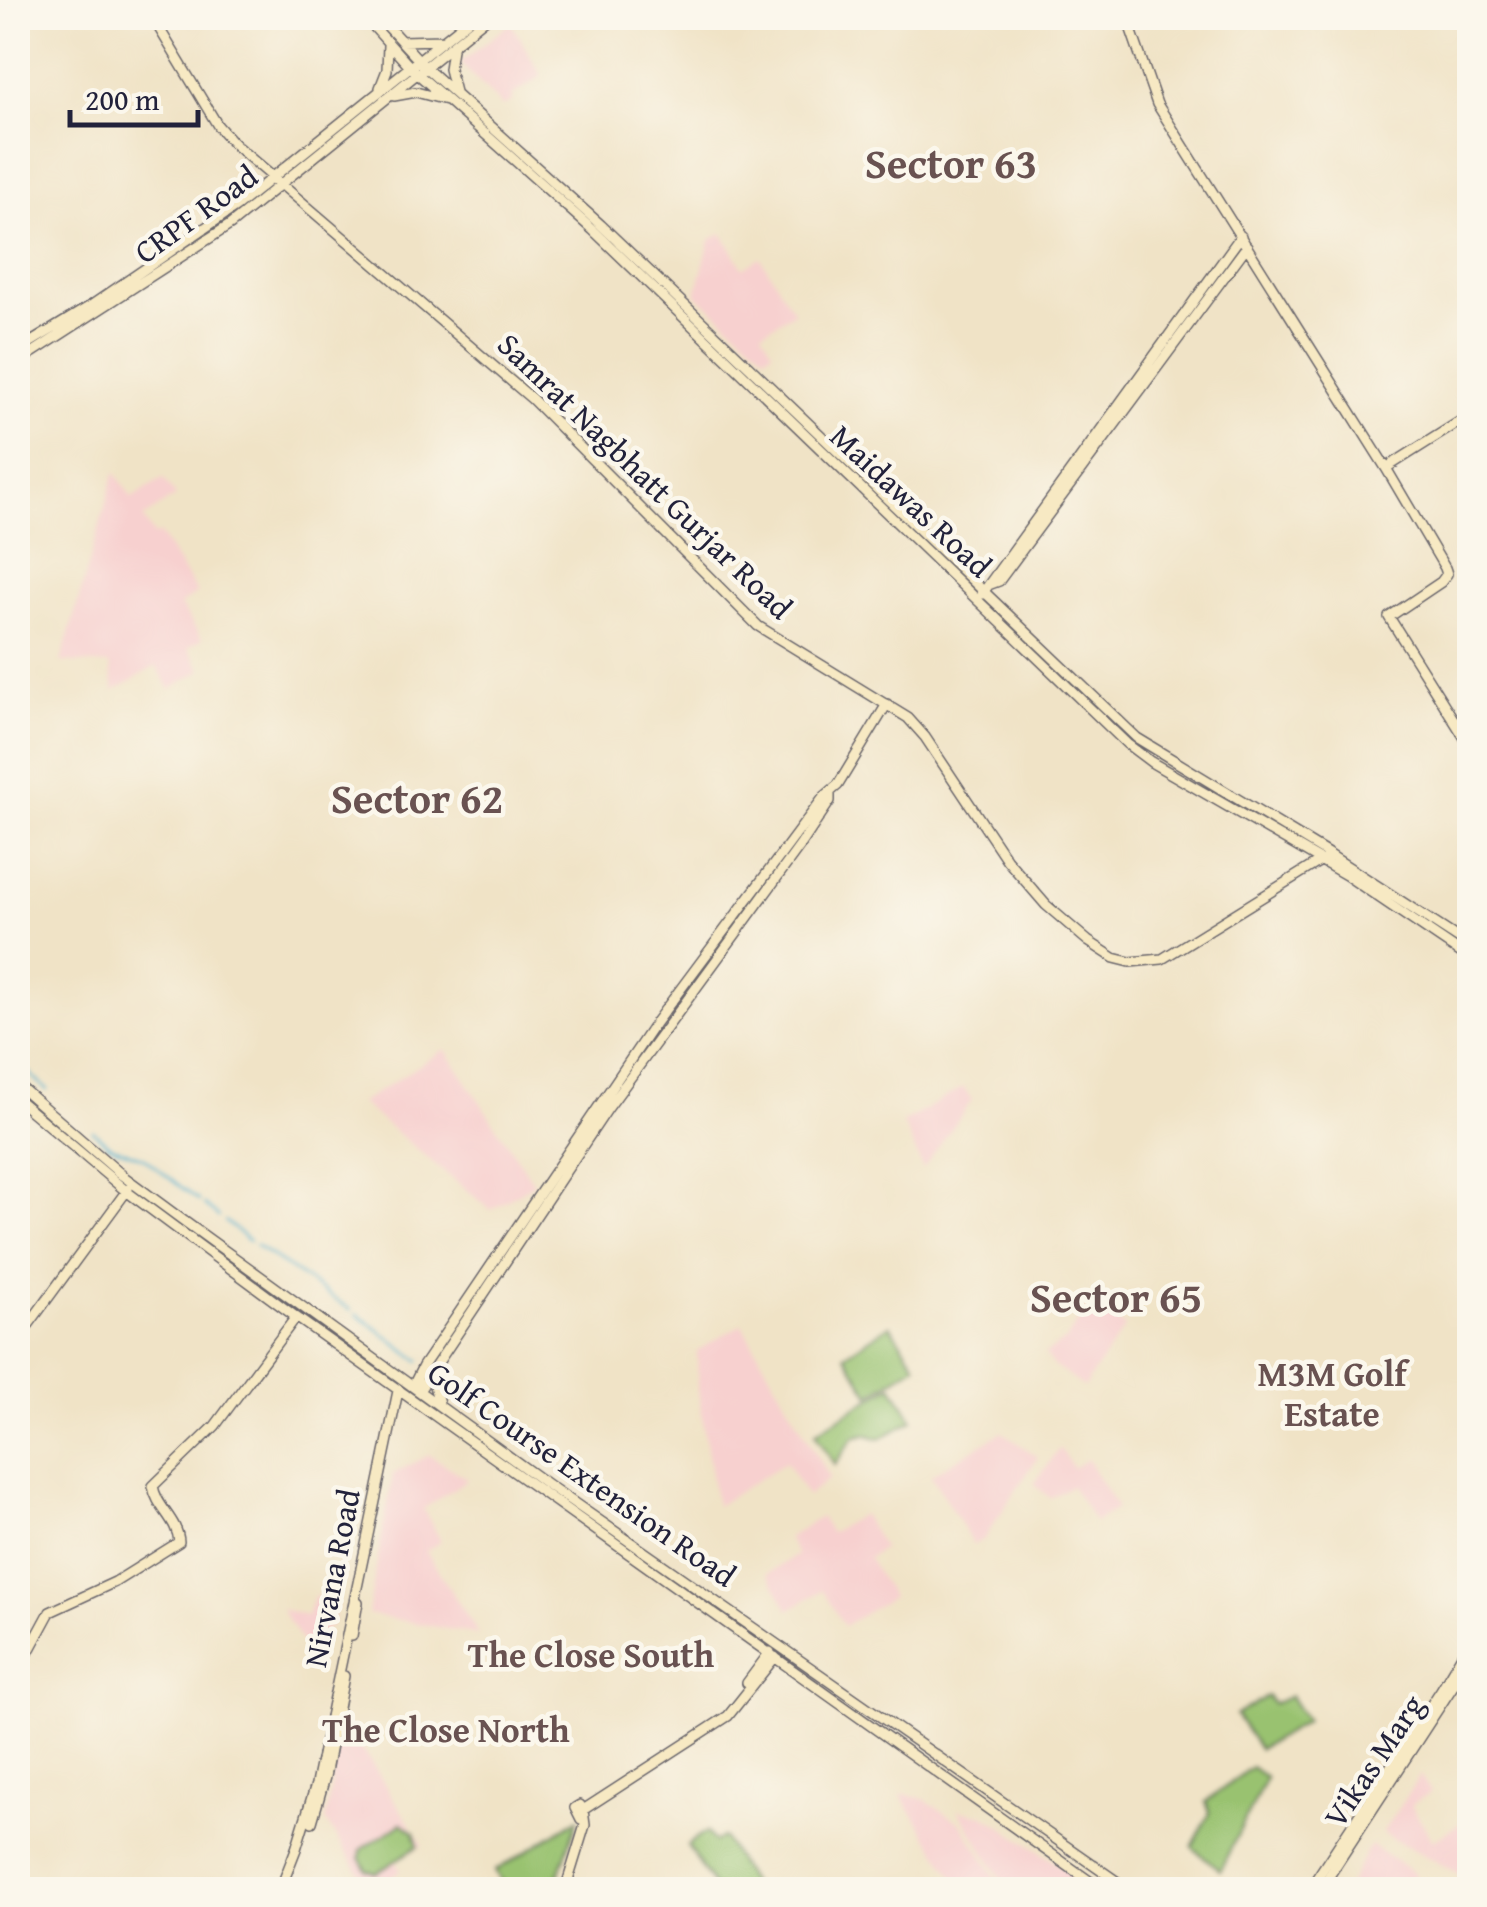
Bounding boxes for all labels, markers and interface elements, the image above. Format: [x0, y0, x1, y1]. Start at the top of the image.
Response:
scale bar [70, 65, 198, 127]
text: 200 m [85, 77, 160, 121]
district label: Sector 63 [865, 132, 1037, 193]
street label: CRPF Road [124, 153, 267, 275]
street label: Samrat Nagbhatt Gurjar Road [487, 322, 804, 630]
street label: Maidawas Road [820, 413, 1003, 588]
district label: Sector 62 [331, 767, 503, 828]
district label: Sector 65 [1030, 1266, 1202, 1327]
district label: M3M Golf Estate [1258, 1348, 1410, 1439]
street label: Golf Course Extension Road [418, 1349, 746, 1598]
street label: Nirvana Road [291, 1485, 372, 1671]
district label: The Close South [468, 1629, 715, 1680]
street label: Vikas Marg [1312, 1685, 1435, 1837]
district label: The Close North [322, 1704, 570, 1755]

